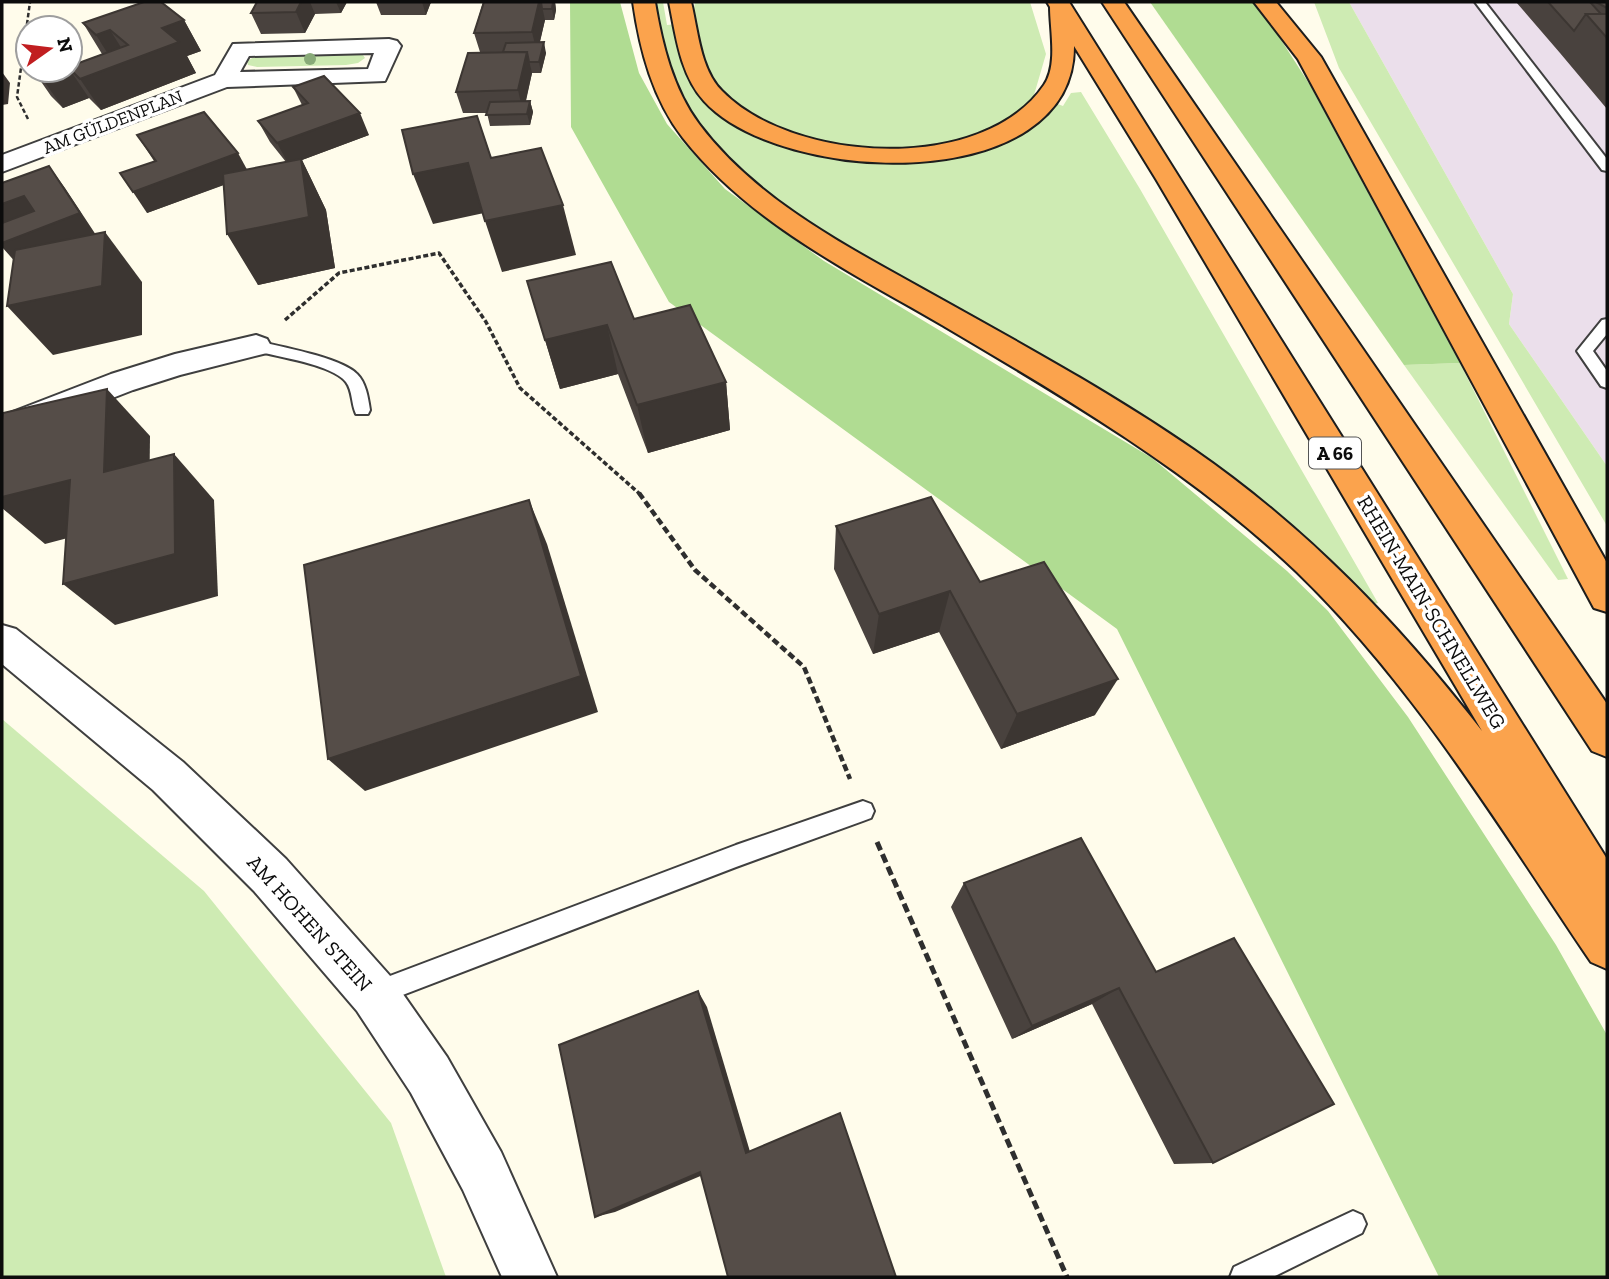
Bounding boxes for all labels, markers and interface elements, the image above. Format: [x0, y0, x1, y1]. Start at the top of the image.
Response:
north arrow [14, 14, 84, 84]
text: N [52, 35, 78, 55]
street label: AM GÜLDENPLAN [40, 85, 186, 159]
road number: A 66 [1309, 437, 1361, 468]
street label: RHEIN-MAIN-SCHNELLWEG [1352, 491, 1512, 733]
street label: AM HOHEN STEIN [242, 850, 378, 996]

